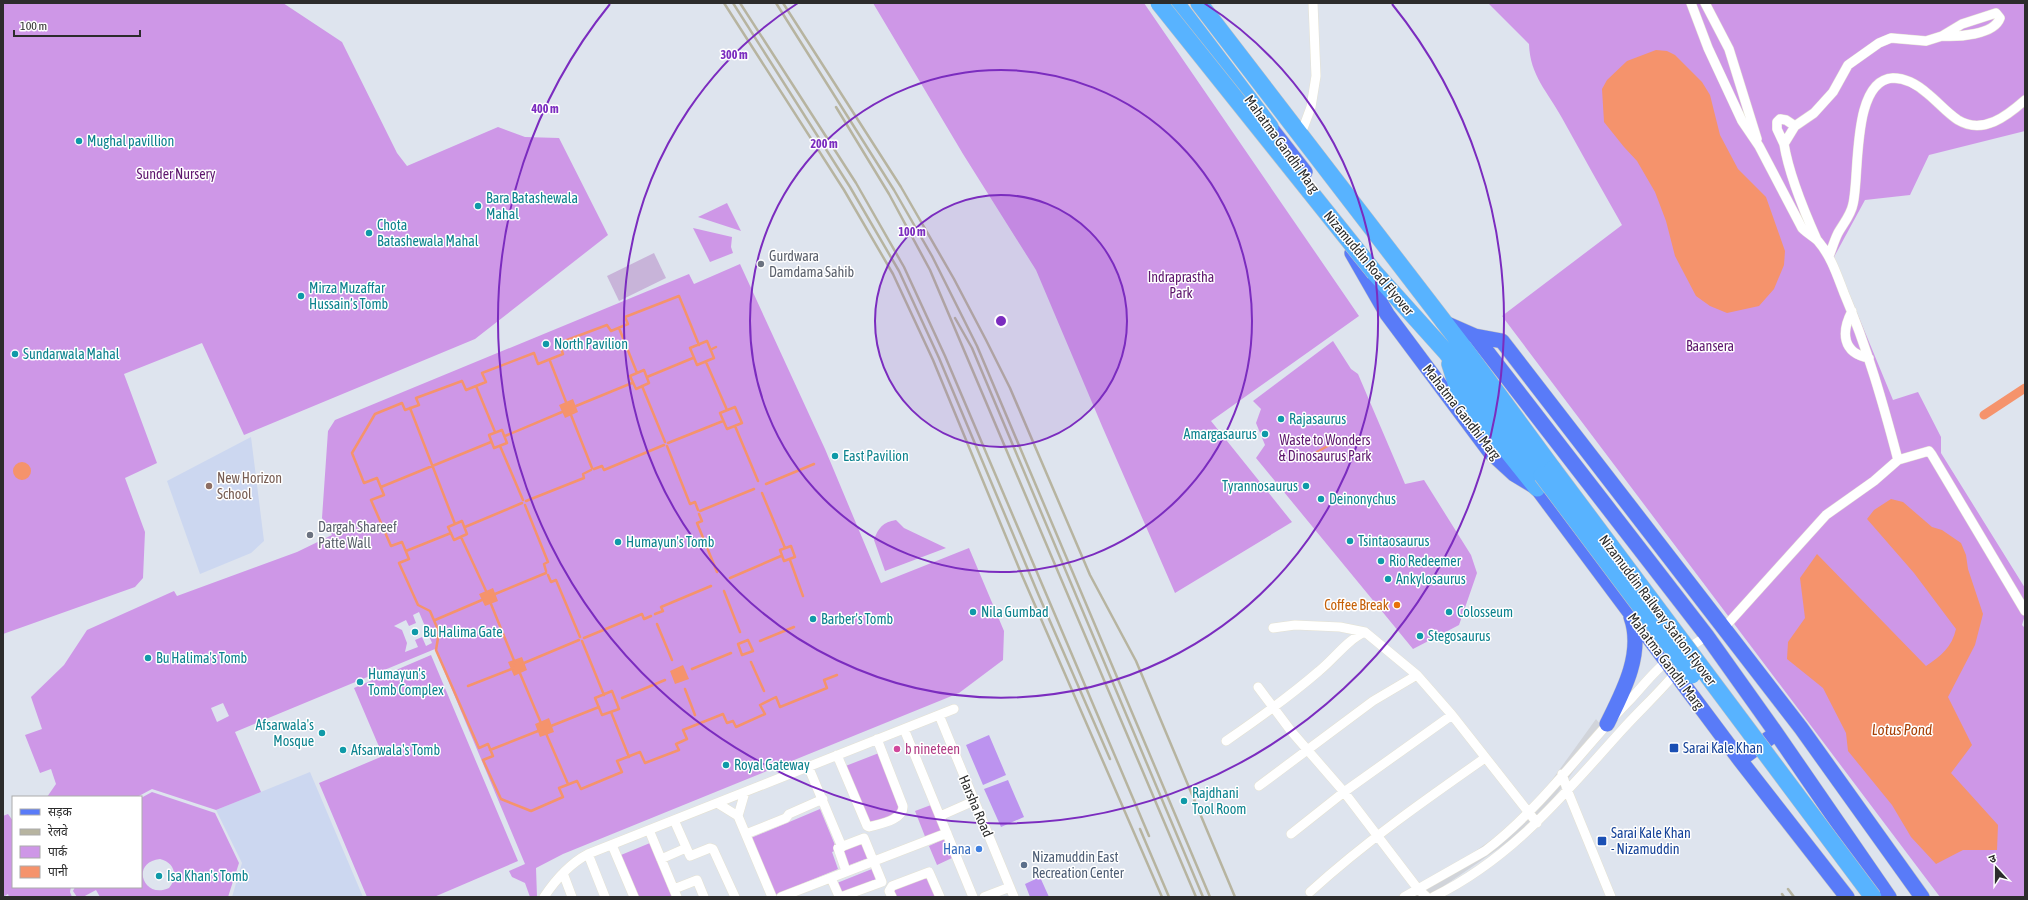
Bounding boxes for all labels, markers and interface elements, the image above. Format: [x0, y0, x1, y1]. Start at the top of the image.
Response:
scale bar [14, 12, 140, 38]
text: 100 m [20, 19, 47, 33]
text: 300 m [720, 48, 748, 62]
street label: Mahatma Gandhi Marg [1241, 92, 1323, 196]
text: 400 m [530, 102, 559, 116]
place label: Mughal pavillion [87, 133, 174, 149]
marker: Mughal pavillion [74, 136, 84, 146]
text: 200 m [810, 137, 838, 151]
park label: Sunder Nursery [137, 166, 216, 182]
place label: Bara Batashewala Mahal [486, 190, 578, 222]
marker: Bara Batashewala Mahal [473, 201, 483, 211]
street label: Nizamuddin Road Flyover [1321, 208, 1418, 319]
place label: Chota Batashewala Mahal [377, 217, 479, 249]
text: 100 m [898, 225, 926, 239]
marker: Chota Batashewala Mahal [364, 228, 374, 238]
place label: Gurdwara Damdama Sahib [769, 248, 854, 280]
marker: Gurdwara Damdama Sahib [756, 259, 766, 269]
park label: Indraprastha Park [1148, 269, 1214, 301]
place label: Mirza Muzaffar Hussain’s Tomb [309, 280, 389, 312]
marker: Mirza Muzaffar Hussain’s Tomb [296, 291, 306, 301]
centre of rings [994, 314, 1008, 328]
place label: North Pavilion [554, 336, 628, 352]
park label: Baansera [1686, 338, 1734, 354]
marker: North Pavilion [541, 339, 551, 349]
place label: Sundarwala Mahal [23, 346, 120, 362]
marker: Sundarwala Mahal [10, 349, 20, 359]
street label: Mahatma Gandhi Marg [1420, 361, 1504, 463]
place label: Rajasaurus [1289, 411, 1346, 427]
marker: Rajasaurus [1276, 414, 1286, 424]
place label: Amargasaurus [1184, 426, 1257, 442]
marker: Amargasaurus [1260, 429, 1270, 439]
park label: Waste to Wonders & Dinosaurus Park [1279, 432, 1371, 464]
place label: East Pavilion [843, 448, 909, 464]
marker: East Pavilion [830, 451, 840, 461]
place label: New Horizon School [217, 470, 282, 502]
place label: Tyrannosaurus [1222, 478, 1298, 494]
marker: New Horizon School [204, 481, 214, 491]
marker: Tyrannosaurus [1301, 481, 1311, 491]
place label: Deinonychus [1329, 491, 1396, 507]
marker: Deinonychus [1316, 494, 1326, 504]
place label: Dargah Shareef Patte Wall [318, 519, 397, 551]
marker: Dargah Shareef Patte Wall [305, 530, 315, 540]
street label: Nizamuddin Railway Station Flyover [1596, 532, 1720, 689]
place label: Tsintaosaurus [1358, 533, 1429, 549]
place label: Humayun's Tomb [626, 534, 715, 550]
marker: Tsintaosaurus [1345, 536, 1355, 546]
marker: Humayun's Tomb [613, 537, 623, 547]
place label: Rio Redeemer [1389, 553, 1462, 569]
marker: Rio Redeemer [1376, 556, 1386, 566]
place label: Ankylosaurus [1396, 571, 1466, 587]
marker: Ankylosaurus [1383, 574, 1393, 584]
place label: Coffee Break [1324, 597, 1389, 613]
marker: Coffee Break [1392, 600, 1402, 610]
place label: Nila Gumbad [981, 604, 1049, 620]
place label: Colosseum [1457, 604, 1513, 620]
marker: Nila Gumbad [968, 607, 978, 617]
marker: Colosseum [1444, 607, 1454, 617]
street label: Mahatma Gandhi Marg [1625, 610, 1707, 712]
place label: Barber's Tomb [821, 611, 894, 627]
marker: Barber's Tomb [808, 614, 818, 624]
place label: Bu Halima Gate [423, 624, 503, 640]
marker: Bu Halima Gate [410, 627, 420, 637]
place label: Stegosaurus [1428, 628, 1491, 644]
marker: Stegosaurus [1415, 631, 1425, 641]
place label: Bu Halima's Tomb [156, 650, 248, 666]
marker: Bu Halima's Tomb [143, 653, 153, 663]
place label: Humayun's Tomb Complex [368, 666, 444, 698]
marker: Humayun's Tomb Complex [355, 677, 365, 687]
place label: Afsarwala's Mosque [256, 717, 314, 749]
water label: Lotus Pond [1872, 721, 1932, 738]
marker: Afsarwala's Mosque [317, 728, 327, 738]
place label: Sarai Kale Khan [1683, 740, 1763, 756]
place label: b nineteen [905, 741, 960, 757]
place label: Afsarwala's Tomb [351, 742, 440, 758]
marker: Sarai Kale Khan [1668, 742, 1680, 754]
marker: b nineteen [892, 744, 902, 754]
marker: Afsarwala's Tomb [338, 745, 348, 755]
place label: Royal Gateway [734, 757, 810, 773]
marker: Royal Gateway [721, 760, 731, 770]
street label: Harsha Road [956, 773, 996, 839]
place label: Rajdhani Tool Room [1192, 785, 1246, 817]
legend [12, 796, 142, 888]
marker: Rajdhani Tool Room [1179, 796, 1189, 806]
text: सड़क [48, 805, 73, 819]
text: रेलवे [48, 824, 68, 839]
place label: Sarai Kale Khan - Nizamuddin [1611, 825, 1691, 857]
marker: Sarai Kale Khan - Nizamuddin [1596, 835, 1608, 847]
place label: Hana [943, 841, 971, 857]
marker: Hana [974, 844, 984, 854]
text: पार्क [48, 845, 68, 859]
north arrow [1976, 848, 2016, 888]
place label: Nizamuddin East Recreation Center [1032, 849, 1125, 881]
text: उ [1987, 852, 1998, 865]
marker: Nizamuddin East Recreation Center [1019, 860, 1029, 870]
text: पानी [48, 864, 69, 879]
place label: Isa Khan's Tomb [167, 868, 249, 884]
marker: Isa Khan's Tomb [154, 871, 164, 881]

